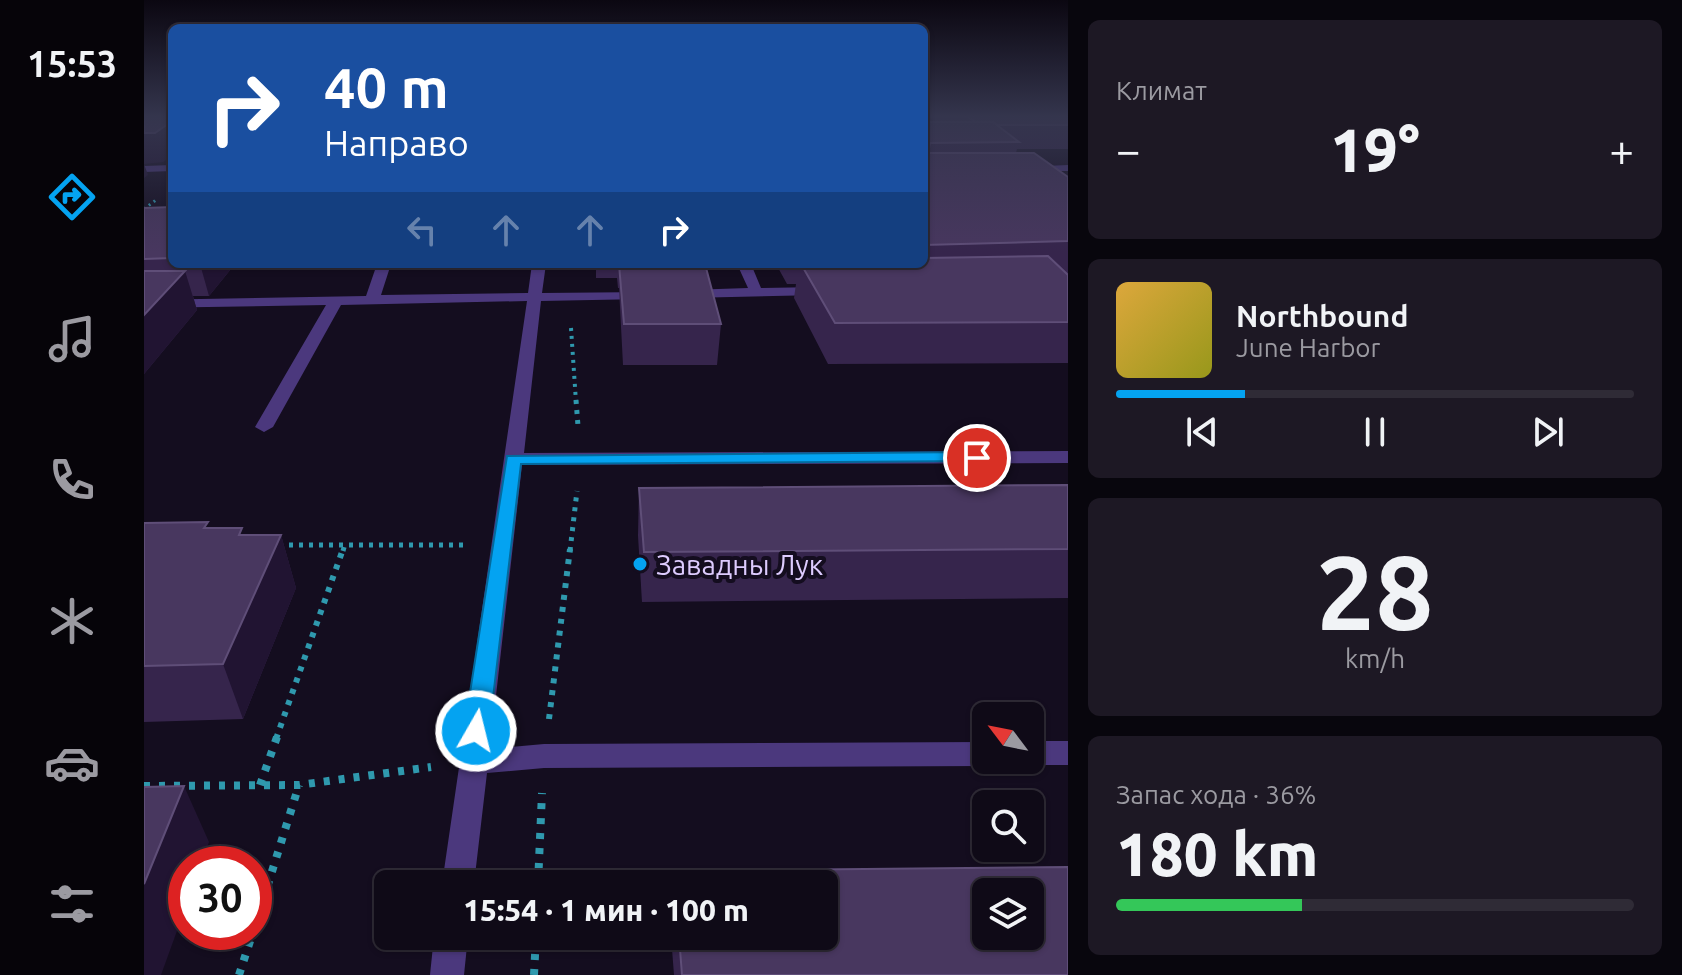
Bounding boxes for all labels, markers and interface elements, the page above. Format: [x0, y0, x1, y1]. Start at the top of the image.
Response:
text: 15:53 [27, 43, 117, 84]
icon: right [192, 56, 296, 160]
text: 40 m [324, 56, 449, 119]
text: Климат [1116, 76, 1207, 105]
text: 19° [1330, 116, 1420, 183]
text: Направо [324, 122, 469, 163]
text: − [1116, 125, 1141, 174]
text: + [1609, 125, 1634, 174]
icon: directions [44, 169, 100, 225]
icon: left [400, 208, 444, 252]
icon: ahead [484, 208, 528, 252]
icon: ahead [568, 208, 612, 252]
icon: right [652, 208, 696, 252]
text: Northbound [1236, 299, 1408, 333]
icon: music [44, 311, 100, 367]
text: June Harbor [1236, 333, 1380, 362]
icon: previous [1180, 410, 1224, 454]
icon: pause [1353, 410, 1397, 454]
icon: next [1526, 410, 1570, 454]
pin [943, 424, 1011, 492]
icon: arrive [955, 436, 999, 480]
icon: phone [44, 452, 100, 508]
text: 28 [1316, 533, 1434, 650]
place label: Завадны Лук [656, 549, 823, 580]
marker: Завадны Лук [631, 555, 649, 573]
icon: climate [44, 593, 100, 649]
text: km/h [1345, 644, 1405, 673]
position arrow [434, 689, 518, 773]
north arrow [972, 702, 1044, 774]
map controls [972, 702, 1044, 950]
icon: car [44, 735, 100, 791]
text: Запас хода · 36% [1116, 780, 1316, 809]
button: search [972, 790, 1044, 862]
text: 180 km [1116, 820, 1318, 887]
speed limit sign: 30 [168, 846, 272, 950]
icon: filters [44, 876, 100, 932]
button: layers [972, 878, 1044, 950]
text: 15:54 · 1 мин · 100 m [463, 893, 749, 927]

